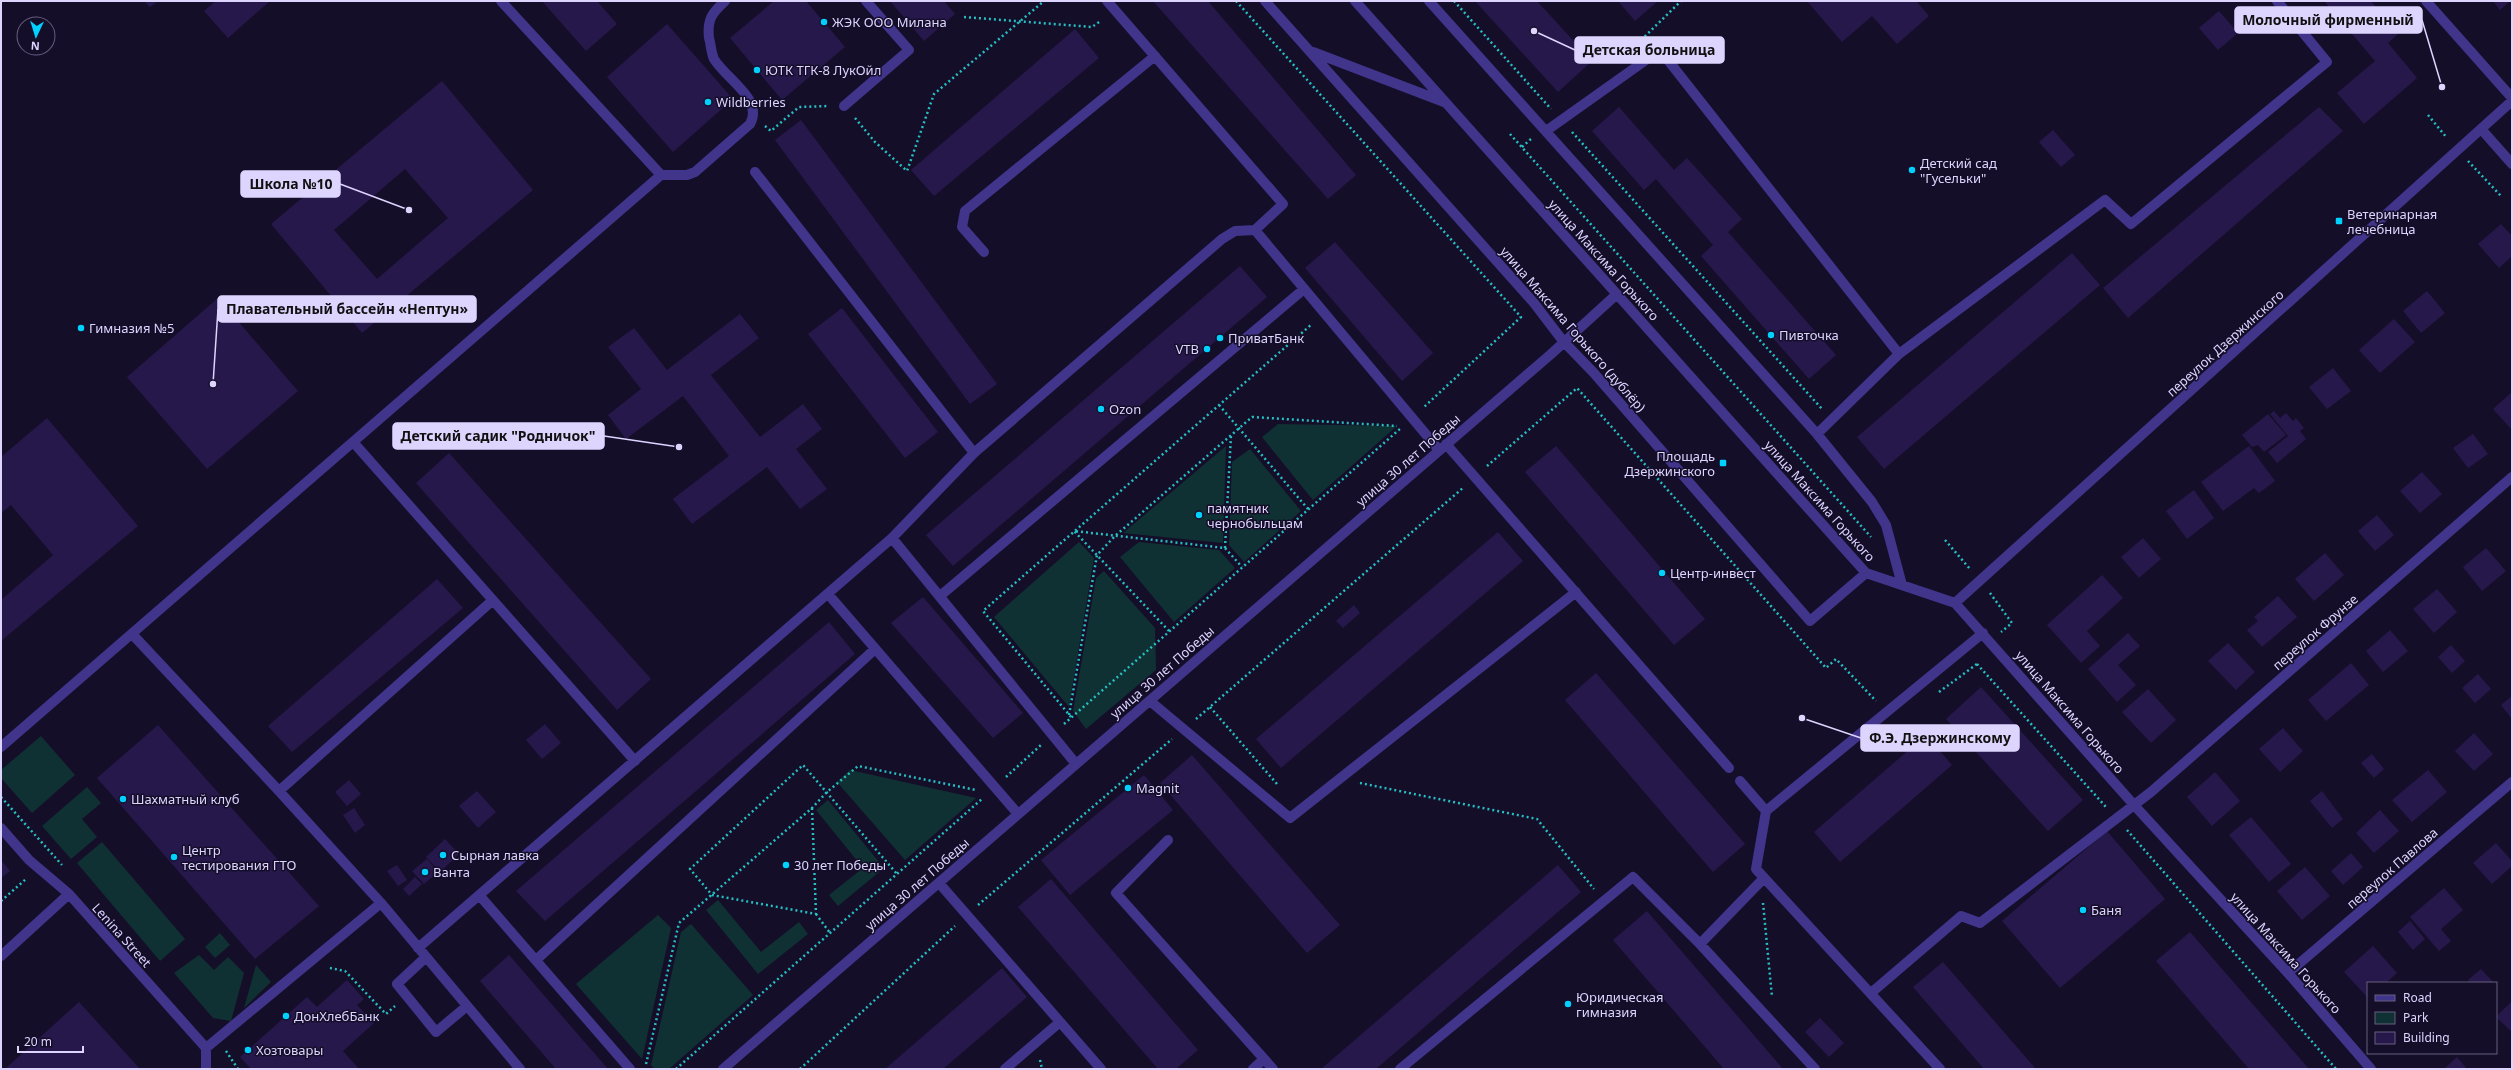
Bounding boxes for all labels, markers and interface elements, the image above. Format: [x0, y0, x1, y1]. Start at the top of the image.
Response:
callout: Молочный фирменный [2235, 7, 2422, 33]
text: Молочный фирменный [2242, 10, 2414, 29]
place label: ЖЭК ООО Милана [832, 13, 947, 31]
north arrow [16, 16, 56, 56]
marker: ЖЭК ООО Милана [819, 17, 829, 27]
callout: Детская больница [1575, 37, 1724, 63]
text: N [30, 39, 40, 54]
text: Детская больница [1583, 40, 1715, 59]
place label: ЮТК ТГК-8 ЛукОйл [765, 61, 881, 79]
marker: ЮТК ТГК-8 ЛукОйл [752, 65, 762, 75]
place label: Wildberries [716, 93, 786, 111]
marker: Wildberries [703, 97, 713, 107]
place label: Детский сад "Гусельки" [1920, 154, 1997, 187]
marker: Детский сад "Гусельки" [1907, 165, 1917, 175]
callout: Школа №10 [241, 171, 340, 197]
text: Школа №10 [249, 174, 333, 193]
street label: улица Максима Горького [1545, 195, 1664, 325]
place label: Ветеринарная лечебница [2347, 205, 2437, 238]
marker: Ветеринарная лечебница [2334, 216, 2344, 226]
street label: улица Максима Горького (дублёр) [1496, 243, 1650, 416]
street label: переулок Дзержинского [2163, 285, 2288, 401]
callout: Плавательный бассейн «Нептун» [218, 296, 476, 322]
text: Плавательный бассейн «Нептун» [226, 299, 468, 318]
place label: Гимназия №5 [89, 319, 175, 337]
marker: Гимназия №5 [76, 323, 86, 333]
place label: Пивточка [1779, 326, 1839, 344]
place label: ПриватБанк [1228, 329, 1304, 347]
marker: Пивточка [1766, 330, 1776, 340]
marker: ПриватБанк [1215, 333, 1225, 343]
place label: VTB [1176, 340, 1199, 358]
marker: VTB [1202, 344, 1212, 354]
place label: Ozon [1109, 400, 1141, 418]
marker: Ozon [1096, 404, 1106, 414]
street label: улица 30 лет Победы [1352, 410, 1464, 510]
callout: Детский садик "Родничок" [393, 423, 604, 449]
text: Детский садик "Родничок" [401, 426, 595, 445]
street label: улица Максима Горького [1761, 436, 1880, 566]
place label: Площадь Дзержинского [1624, 447, 1715, 480]
marker: Площадь Дзержинского [1718, 458, 1728, 468]
place label: памятник чернобыльцам [1207, 499, 1303, 532]
marker: памятник чернобыльцам [1194, 510, 1204, 520]
place label: Центр-инвест [1670, 564, 1756, 582]
marker: Центр-инвест [1657, 568, 1667, 578]
street label: переулок Фрунзе [2269, 590, 2361, 674]
street label: улица 30 лет Победы [1106, 622, 1218, 722]
street label: улица Максима Горького [2012, 647, 2129, 778]
callout: Ф.Э. Дзержинскому [1861, 725, 2019, 751]
text: Ф.Э. Дзержинскому [1869, 728, 2011, 747]
place label: Magnit [1136, 779, 1179, 797]
marker: Magnit [1123, 783, 1133, 793]
place label: Шахматный клуб [131, 790, 240, 808]
marker: Шахматный клуб [118, 794, 128, 804]
street label: переулок Павлова [2343, 823, 2441, 913]
street label: улица 30 лет Победы [861, 834, 973, 934]
place label: Центр тестирования ГТО [182, 841, 297, 874]
place label: Сырная лавка [451, 846, 539, 864]
marker: Сырная лавка [438, 850, 448, 860]
marker: Центр тестирования ГТО [169, 852, 179, 862]
place label: 30 лет Победы [794, 856, 886, 874]
marker: 30 лет Победы [781, 860, 791, 870]
place label: Ванта [433, 863, 470, 881]
marker: Ванта [420, 867, 430, 877]
street label: улица Максима Горького [2227, 888, 2346, 1018]
street label: Lenina Street [88, 899, 156, 971]
place label: Баня [2091, 901, 2122, 919]
marker: Баня [2078, 905, 2088, 915]
legend [2367, 982, 2497, 1054]
place label: Юридическая гимназия [1576, 988, 1664, 1021]
text: Road [2403, 989, 2432, 1006]
marker: Юридическая гимназия [1563, 999, 1573, 1009]
place label: ДонХлебБанк [294, 1007, 380, 1025]
text: Park [2403, 1009, 2429, 1026]
marker: ДонХлебБанк [281, 1011, 291, 1021]
scale bar [18, 1028, 83, 1054]
text: Building [2403, 1029, 2450, 1046]
text: 20 m [24, 1033, 52, 1050]
place label: Хозтовары [256, 1041, 323, 1059]
marker: Хозтовары [243, 1045, 253, 1055]

